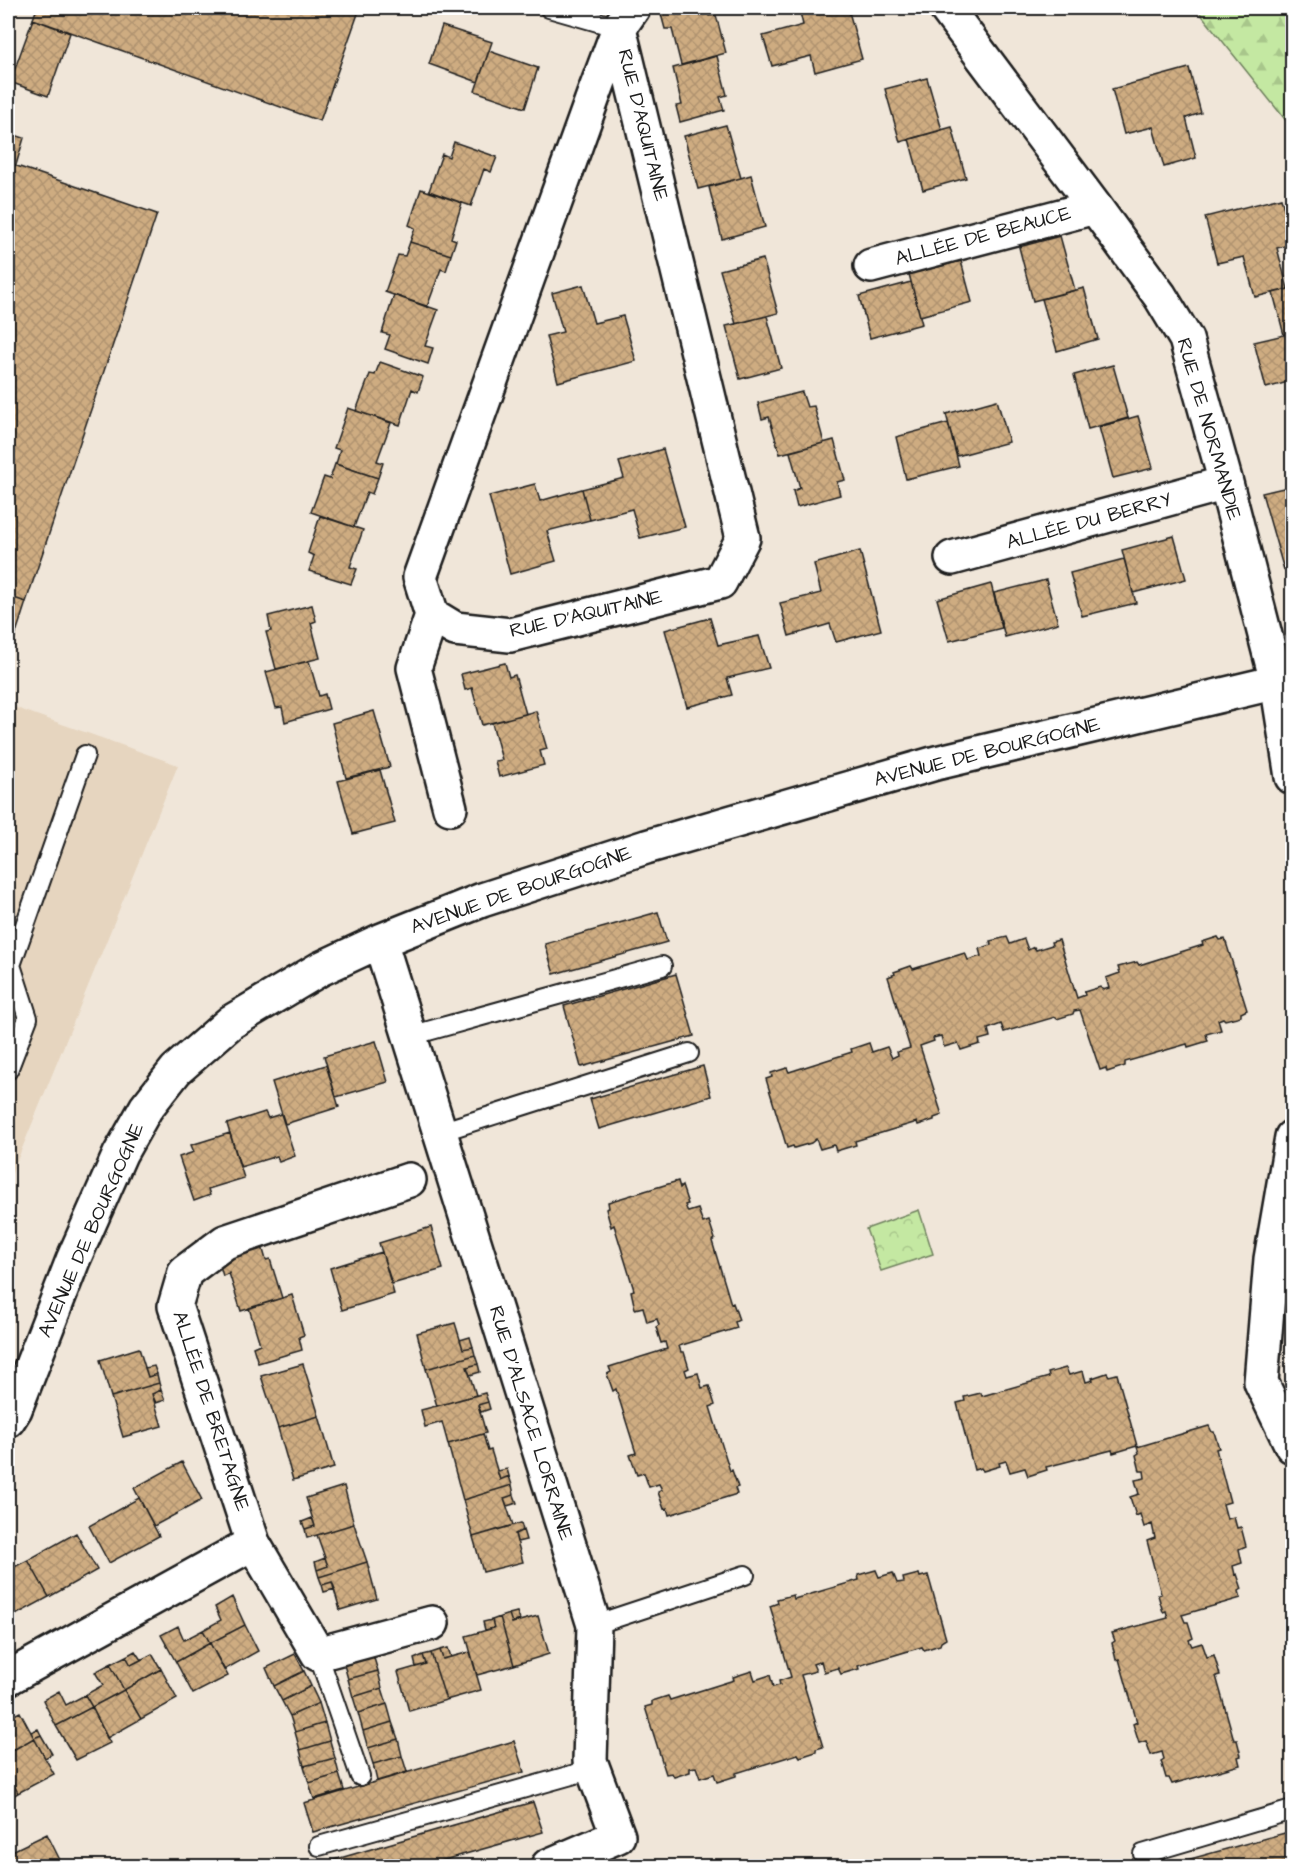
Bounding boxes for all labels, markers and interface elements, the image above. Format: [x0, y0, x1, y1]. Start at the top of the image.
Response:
street label: RUE D'AQUITAINE [611, 46, 675, 204]
street label: ALLÉE DE BEAUCE [892, 199, 1074, 273]
street label: RUE DE NORMANDIE [1170, 335, 1248, 523]
street label: ALLÉE DU BERRY [1003, 485, 1175, 556]
street label: RUE D'AQUITAINE [507, 583, 665, 645]
street label: AVENUE DE BOURGOGNE [871, 710, 1103, 794]
street label: AVENUE DE BOURGOGNE [407, 839, 635, 941]
street label: AVENUE DE BOURGOGNE [31, 1118, 151, 1342]
street label: RUE D'ALSACE LORRAINE [482, 1302, 580, 1544]
street label: ALLÉE DE BRETAGNE [165, 1307, 257, 1515]

